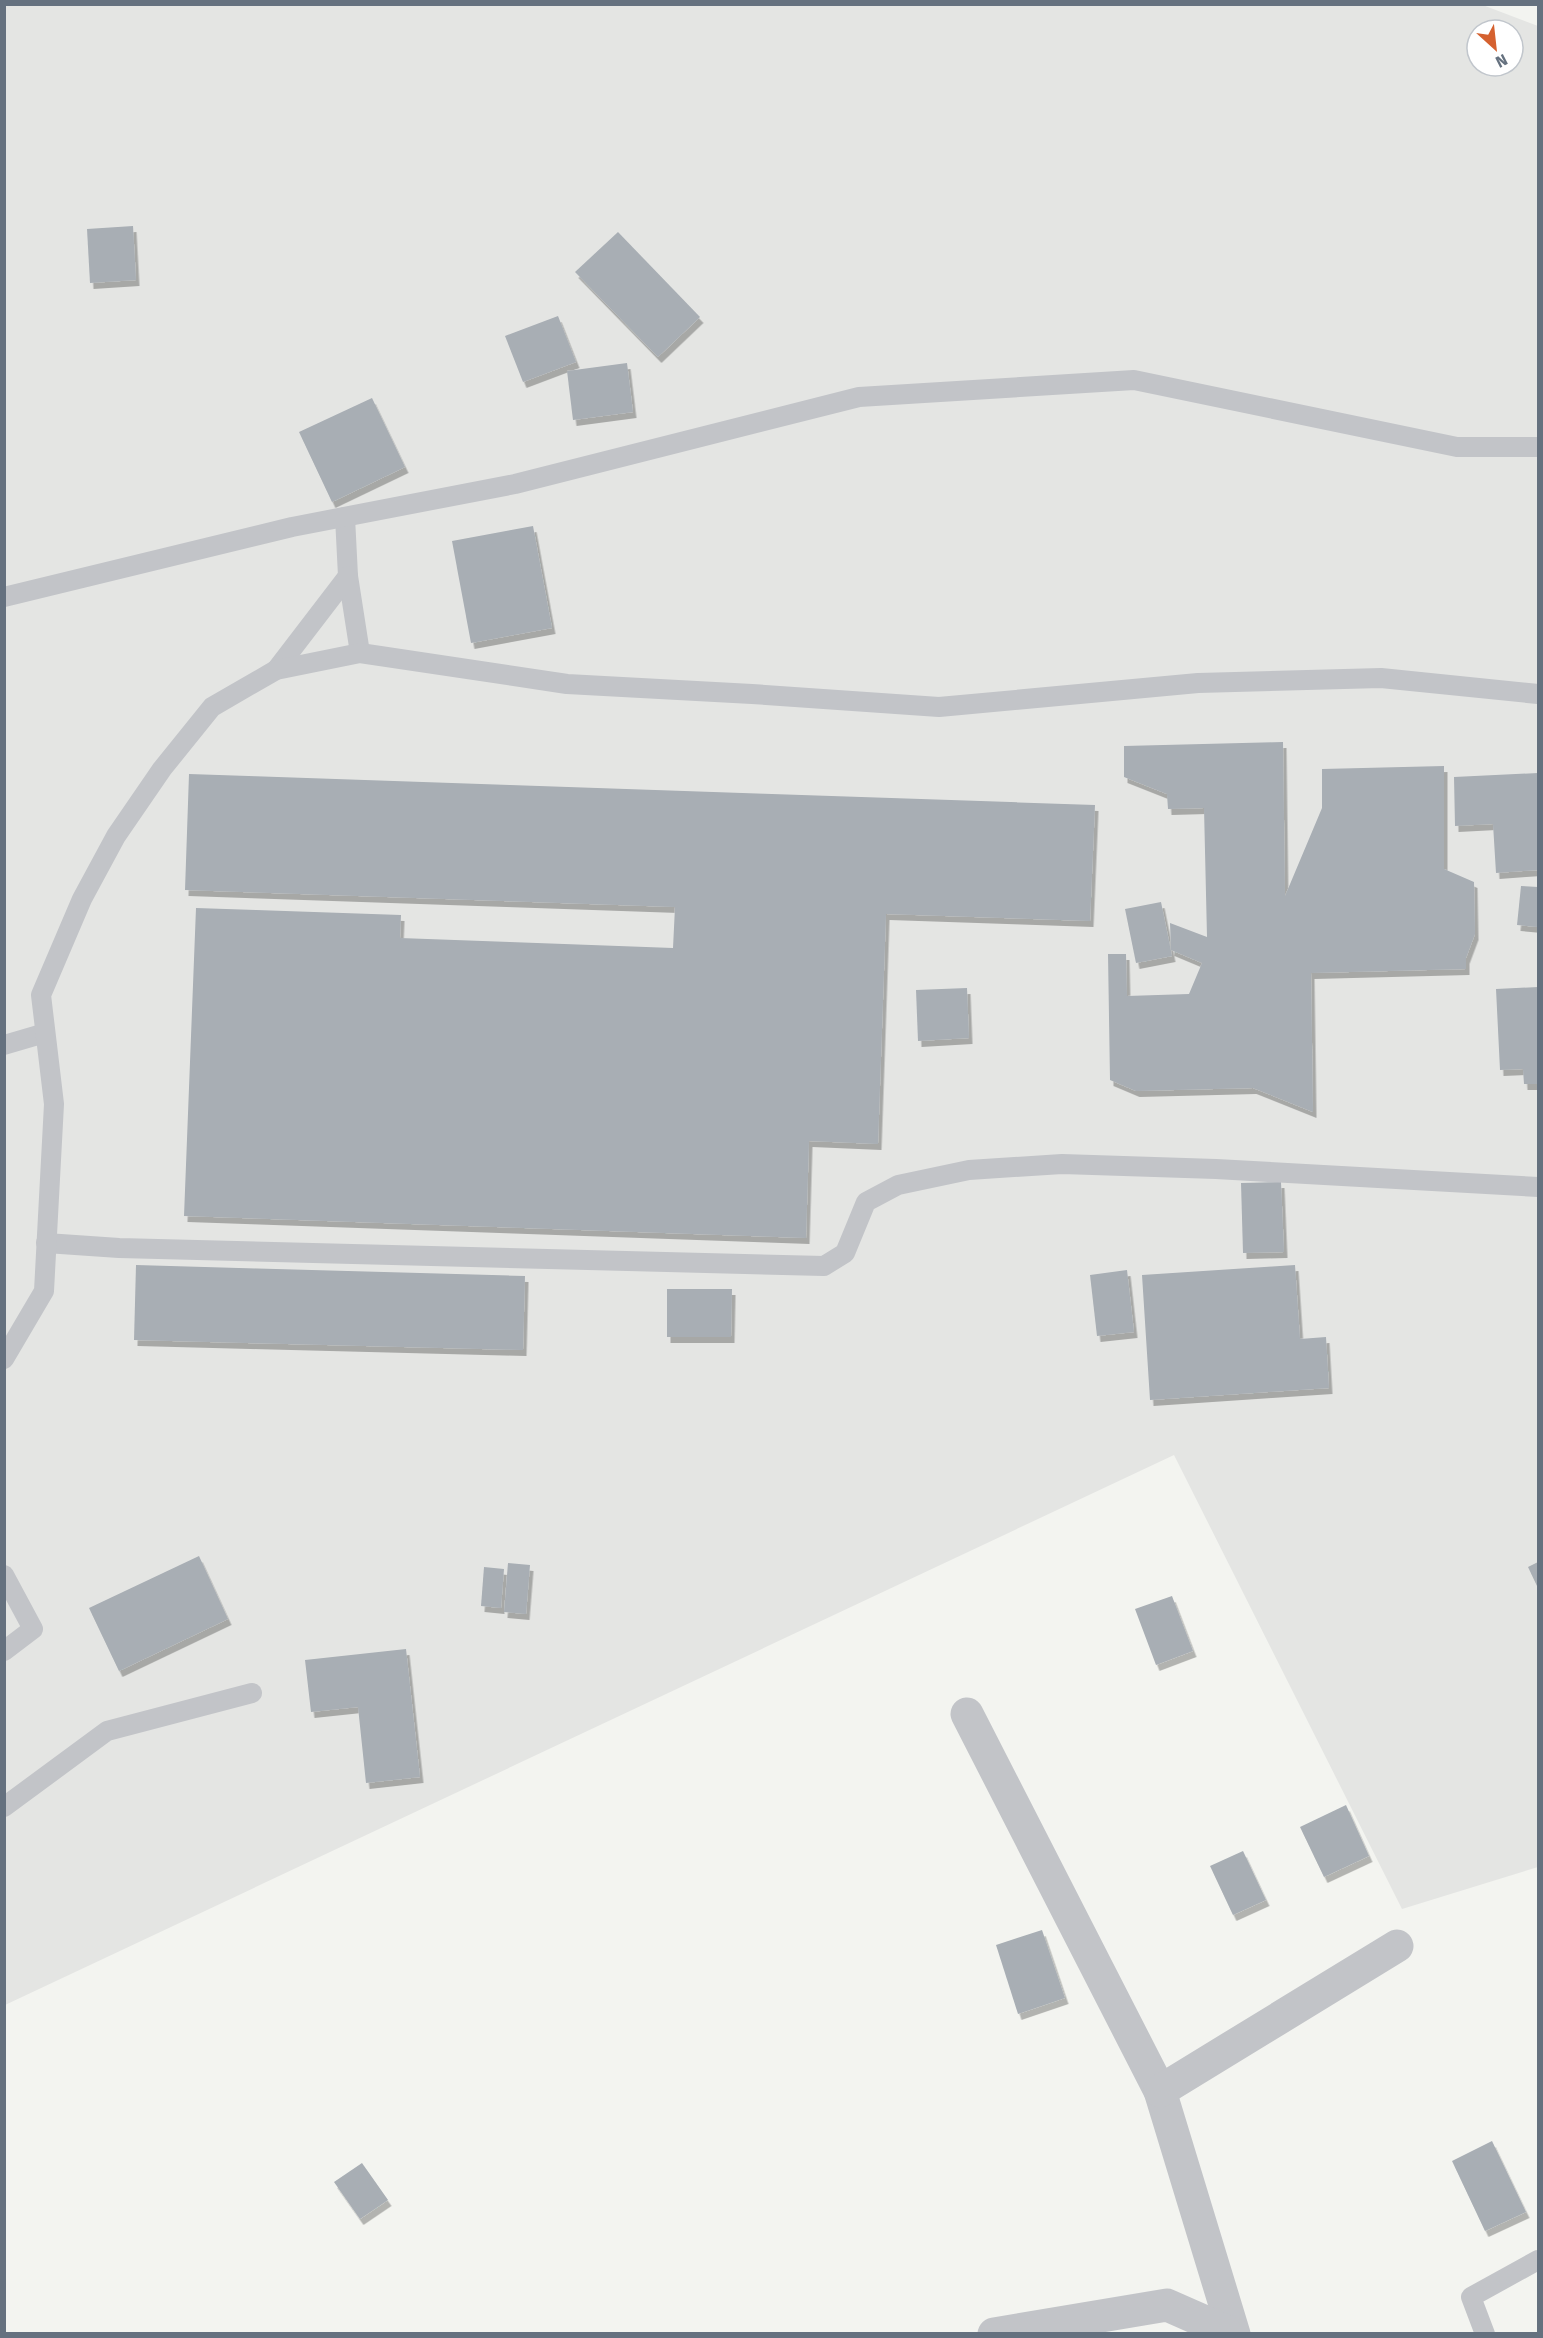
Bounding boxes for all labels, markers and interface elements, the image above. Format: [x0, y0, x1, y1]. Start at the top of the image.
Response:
north arrow [1465, 18, 1525, 78]
text: N [1493, 50, 1511, 72]

